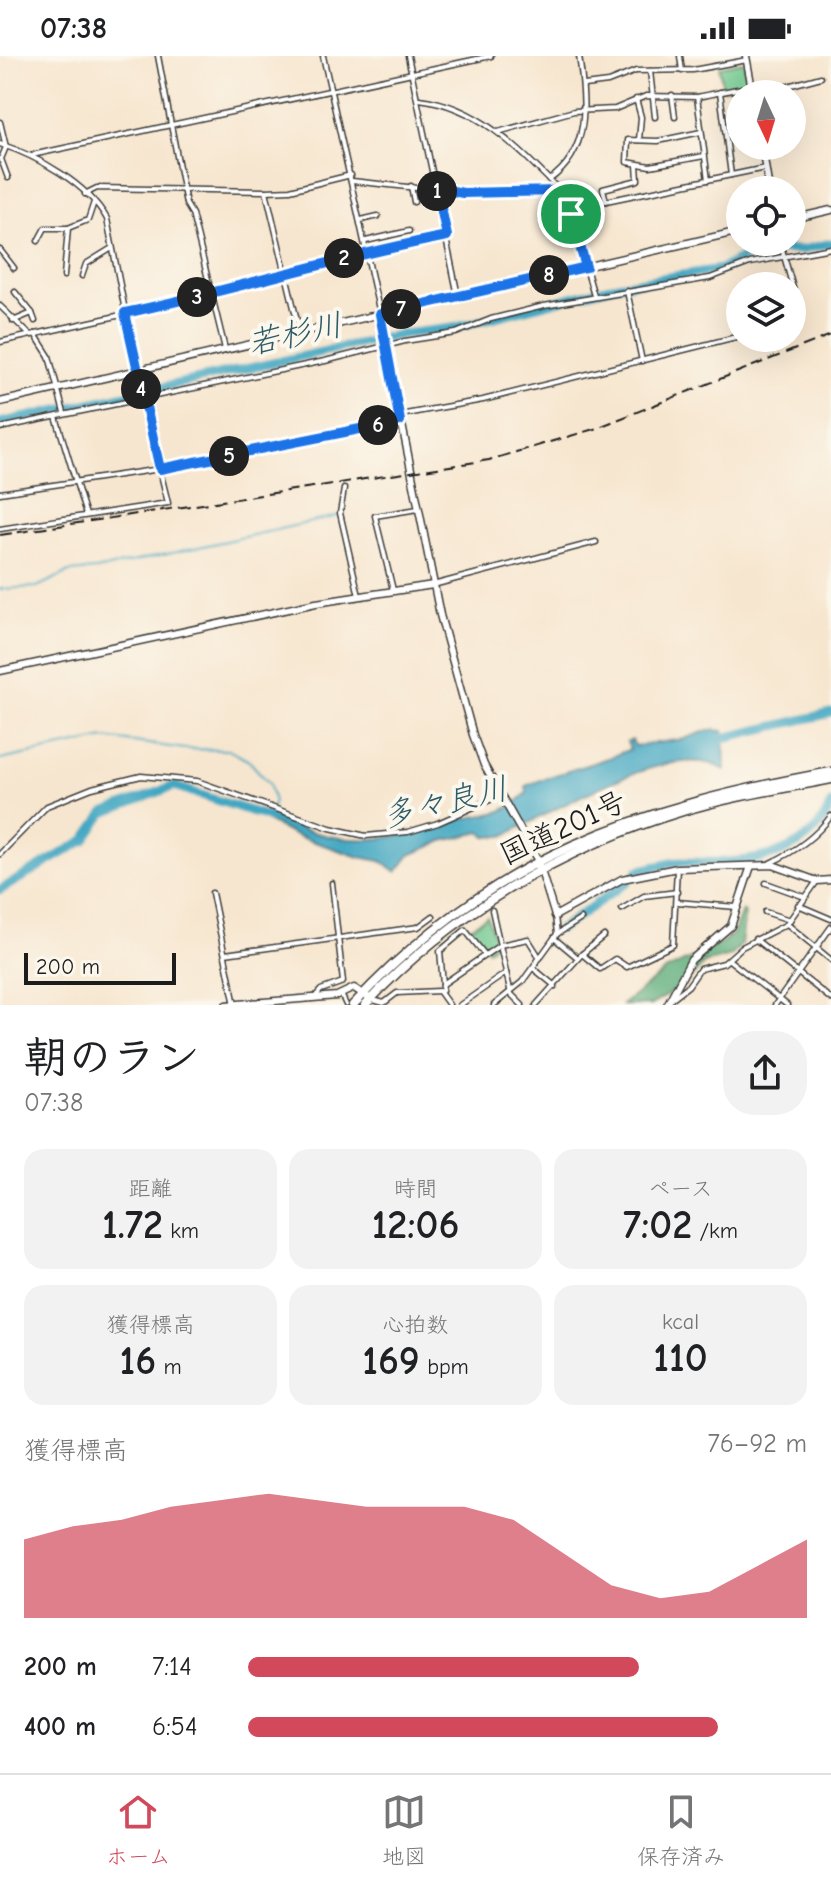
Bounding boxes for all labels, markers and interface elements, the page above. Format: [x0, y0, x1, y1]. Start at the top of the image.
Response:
text: 07:38 [40, 11, 107, 46]
north arrow [726, 80, 806, 160]
map controls [726, 80, 806, 352]
pin: 1 [417, 171, 457, 211]
button: locate [726, 176, 806, 256]
text: 1 [433, 178, 441, 204]
pin [537, 180, 605, 248]
icon: arrive [549, 192, 593, 236]
pin: 2 [324, 238, 364, 278]
text: 2 [339, 245, 349, 271]
pin: 8 [529, 255, 569, 295]
text: 8 [543, 262, 555, 288]
button: layers [726, 272, 806, 352]
pin: 3 [177, 277, 217, 317]
text: 3 [192, 284, 202, 310]
pin: 7 [381, 289, 421, 329]
text: 7 [396, 296, 406, 322]
water label: 若杉川 [244, 306, 346, 362]
pin: 4 [121, 369, 161, 409]
text: 4 [136, 376, 146, 402]
pin: 6 [358, 405, 398, 445]
text: 6 [372, 412, 384, 438]
pin: 5 [209, 436, 249, 476]
text: 5 [223, 443, 235, 469]
water label: 多々良川 [378, 770, 512, 834]
street label: 国道201号 [494, 783, 632, 873]
scale bar [24, 949, 176, 985]
text: 200 m [36, 954, 100, 980]
button: share [723, 1031, 807, 1115]
text: 朝のラン [24, 1032, 200, 1083]
text: 07:38 [24, 1088, 83, 1118]
text: 距離 [128, 1176, 173, 1202]
text: 時間 [393, 1176, 438, 1202]
text: ペース [648, 1176, 713, 1202]
text: 1.72 [102, 1202, 163, 1248]
text: 12:06 [372, 1202, 459, 1248]
text: 7:02 [623, 1202, 692, 1248]
text: km [163, 1218, 199, 1244]
text: /km [692, 1218, 738, 1244]
text: kcal [662, 1309, 699, 1335]
text: 獲得標高 [106, 1312, 195, 1338]
text: 心拍数 [382, 1312, 449, 1338]
text: 110 [653, 1335, 708, 1381]
text: 16 [119, 1338, 156, 1384]
text: 169 [362, 1338, 420, 1384]
text: m [156, 1354, 182, 1380]
text: bpm [420, 1354, 469, 1380]
text: 76–92 m [708, 1429, 807, 1459]
text: 獲得標高 [24, 1436, 128, 1466]
text: 200 m [24, 1652, 97, 1682]
text: 7:14 [152, 1652, 192, 1682]
text: 400 m [24, 1712, 96, 1742]
text: 6:54 [152, 1712, 197, 1742]
tab: ホーム [106, 1790, 171, 1870]
tab: 地図 [382, 1790, 426, 1870]
tab: 保存済み [637, 1790, 725, 1870]

